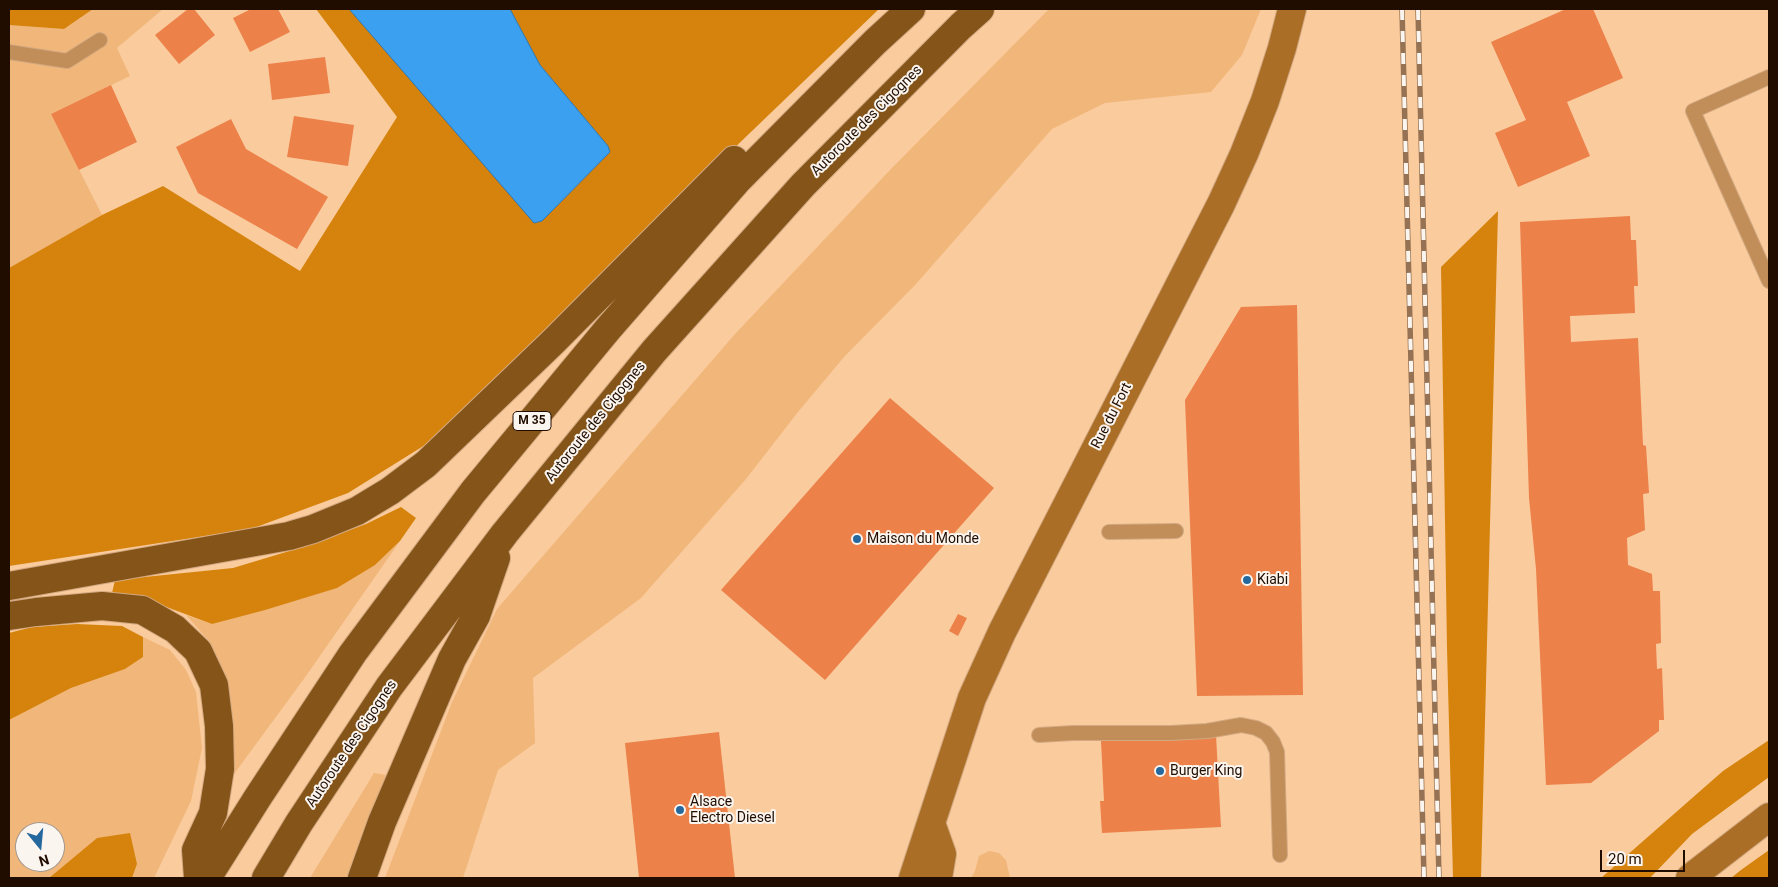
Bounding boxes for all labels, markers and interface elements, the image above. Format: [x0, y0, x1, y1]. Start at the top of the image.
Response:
street label: Autoroute des Cigognes [808, 62, 926, 180]
street label: Autoroute des Cigognes [542, 359, 650, 485]
street label: Rue du Fort [1088, 380, 1136, 452]
road number: M 35 [513, 412, 551, 431]
place label: Maison du Monde [867, 531, 979, 547]
marker: Maison du Monde [851, 533, 863, 545]
place label: Kiabi [1257, 572, 1288, 588]
marker: Kiabi [1241, 574, 1253, 586]
street label: Autoroute des Cigognes [303, 677, 401, 811]
place label: Burger King [1170, 763, 1242, 779]
marker: Burger King [1154, 765, 1166, 777]
place label: Alsace Electro Diesel [690, 794, 775, 826]
marker: Alsace Electro Diesel [674, 804, 686, 816]
north arrow [15, 822, 65, 872]
scale bar [1603, 840, 1688, 872]
text: 20 m [1608, 850, 1642, 868]
text: N [37, 851, 51, 869]

